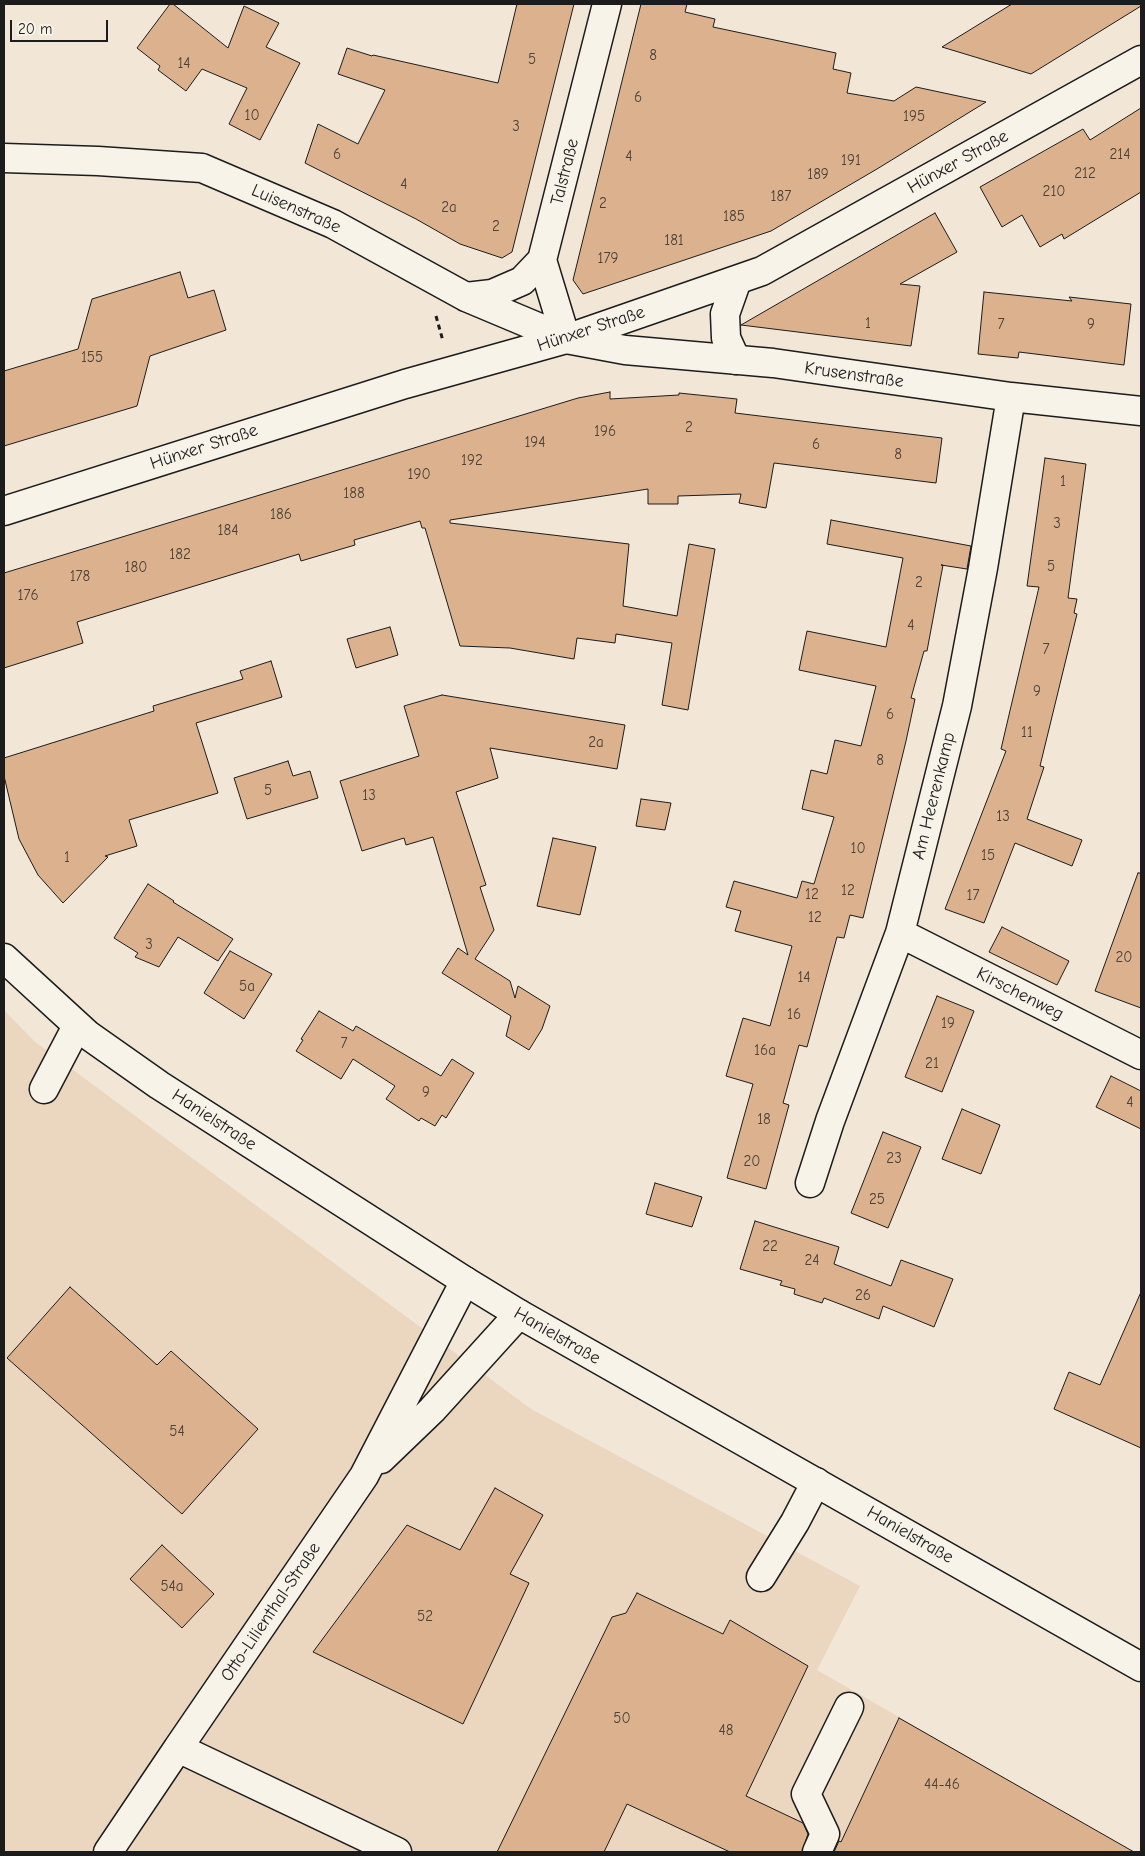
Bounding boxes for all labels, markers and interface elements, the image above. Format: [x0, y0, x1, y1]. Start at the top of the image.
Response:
scale bar [12, 10, 110, 42]
text: 20 m [18, 20, 52, 38]
house number: 8 [649, 47, 657, 65]
house number: 5 [528, 51, 536, 69]
house number: 14 [177, 55, 191, 73]
house number: 6 [634, 89, 642, 107]
house number: 10 [244, 107, 260, 125]
house number: 195 [903, 108, 925, 126]
house number: 3 [512, 118, 520, 136]
street label: Hünxer Straße [904, 125, 1012, 199]
street label: Talstraße [546, 136, 584, 208]
house number: 6 [333, 146, 341, 164]
house number: 214 [1109, 146, 1131, 164]
house number: 4 [625, 148, 633, 166]
house number: 191 [841, 152, 861, 170]
house number: 212 [1074, 165, 1096, 183]
house number: 189 [807, 166, 829, 184]
house number: 4 [400, 176, 408, 194]
street label: Luisenstraße [248, 180, 344, 238]
house number: 210 [1043, 183, 1065, 201]
house number: 187 [771, 188, 791, 206]
house number: 2 [599, 195, 607, 213]
house number: 2a [441, 199, 457, 217]
house number: 185 [723, 208, 745, 226]
house number: 2 [492, 218, 500, 236]
house number: 181 [664, 232, 684, 250]
house number: 179 [598, 250, 618, 268]
street label: Hünxer Straße [534, 301, 648, 357]
house number: 1 [865, 315, 871, 333]
house number: 7 [997, 316, 1005, 334]
house number: 9 [1087, 316, 1095, 334]
house number: 155 [81, 349, 103, 367]
street label: Krusenstraße [803, 357, 905, 393]
street label: Hünxer Straße [147, 419, 261, 475]
house number: 2 [685, 419, 693, 437]
house number: 196 [594, 423, 616, 441]
house number: 194 [524, 434, 546, 452]
house number: 6 [812, 436, 820, 454]
house number: 8 [894, 446, 902, 464]
house number: 192 [461, 452, 483, 470]
house number: 190 [407, 466, 431, 484]
house number: 1 [1060, 473, 1066, 491]
house number: 188 [343, 485, 365, 503]
house number: 186 [270, 506, 292, 524]
house number: 3 [1053, 515, 1061, 533]
house number: 184 [218, 522, 238, 540]
house number: 182 [169, 546, 191, 564]
house number: 5 [1047, 558, 1055, 576]
house number: 180 [125, 559, 147, 577]
house number: 178 [70, 568, 90, 586]
house number: 2 [915, 574, 923, 592]
house number: 176 [17, 587, 39, 605]
house number: 4 [907, 617, 915, 635]
house number: 7 [1042, 641, 1050, 659]
house number: 9 [1033, 683, 1041, 701]
house number: 6 [886, 706, 894, 724]
house number: 11 [1021, 724, 1033, 742]
street label: Am Heerenkamp [908, 730, 960, 862]
house number: 2a [588, 734, 604, 752]
house number: 8 [876, 752, 884, 770]
house number: 5 [264, 782, 272, 800]
house number: 13 [362, 787, 376, 805]
house number: 13 [996, 808, 1010, 826]
house number: 10 [850, 840, 866, 858]
house number: 15 [981, 847, 995, 865]
house number: 1 [64, 849, 70, 867]
house number: 12 [841, 882, 855, 900]
house number: 12 [805, 886, 819, 904]
house number: 17 [966, 887, 980, 905]
house number: 12 [808, 909, 822, 927]
house number: 3 [145, 936, 153, 954]
house number: 20 [1116, 949, 1132, 967]
street label: Kirschenweg [973, 963, 1067, 1025]
house number: 14 [797, 969, 811, 987]
house number: 5a [239, 978, 255, 996]
house number: 16 [787, 1006, 801, 1024]
house number: 19 [941, 1015, 955, 1033]
house number: 7 [340, 1035, 348, 1053]
house number: 16a [754, 1042, 776, 1060]
house number: 21 [925, 1055, 939, 1073]
house number: 9 [422, 1084, 430, 1102]
street label: Hanielstraße [168, 1085, 260, 1155]
house number: 4 [1126, 1094, 1134, 1112]
house number: 18 [757, 1111, 771, 1129]
house number: 23 [886, 1150, 902, 1168]
house number: 20 [744, 1153, 760, 1171]
house number: 25 [869, 1191, 885, 1209]
house number: 22 [762, 1238, 778, 1256]
house number: 24 [804, 1252, 820, 1270]
house number: 26 [855, 1287, 871, 1305]
street label: Hanielstraße [510, 1303, 604, 1369]
house number: 54 [169, 1423, 185, 1441]
street label: Hanielstraße [863, 1502, 957, 1568]
street label: Otto-Lilienthal-Straße [216, 1538, 326, 1686]
house number: 54a [160, 1578, 184, 1596]
house number: 52 [417, 1608, 433, 1626]
house number: 50 [613, 1710, 631, 1728]
house number: 48 [719, 1722, 733, 1740]
house number: 44-46 [924, 1776, 960, 1794]

